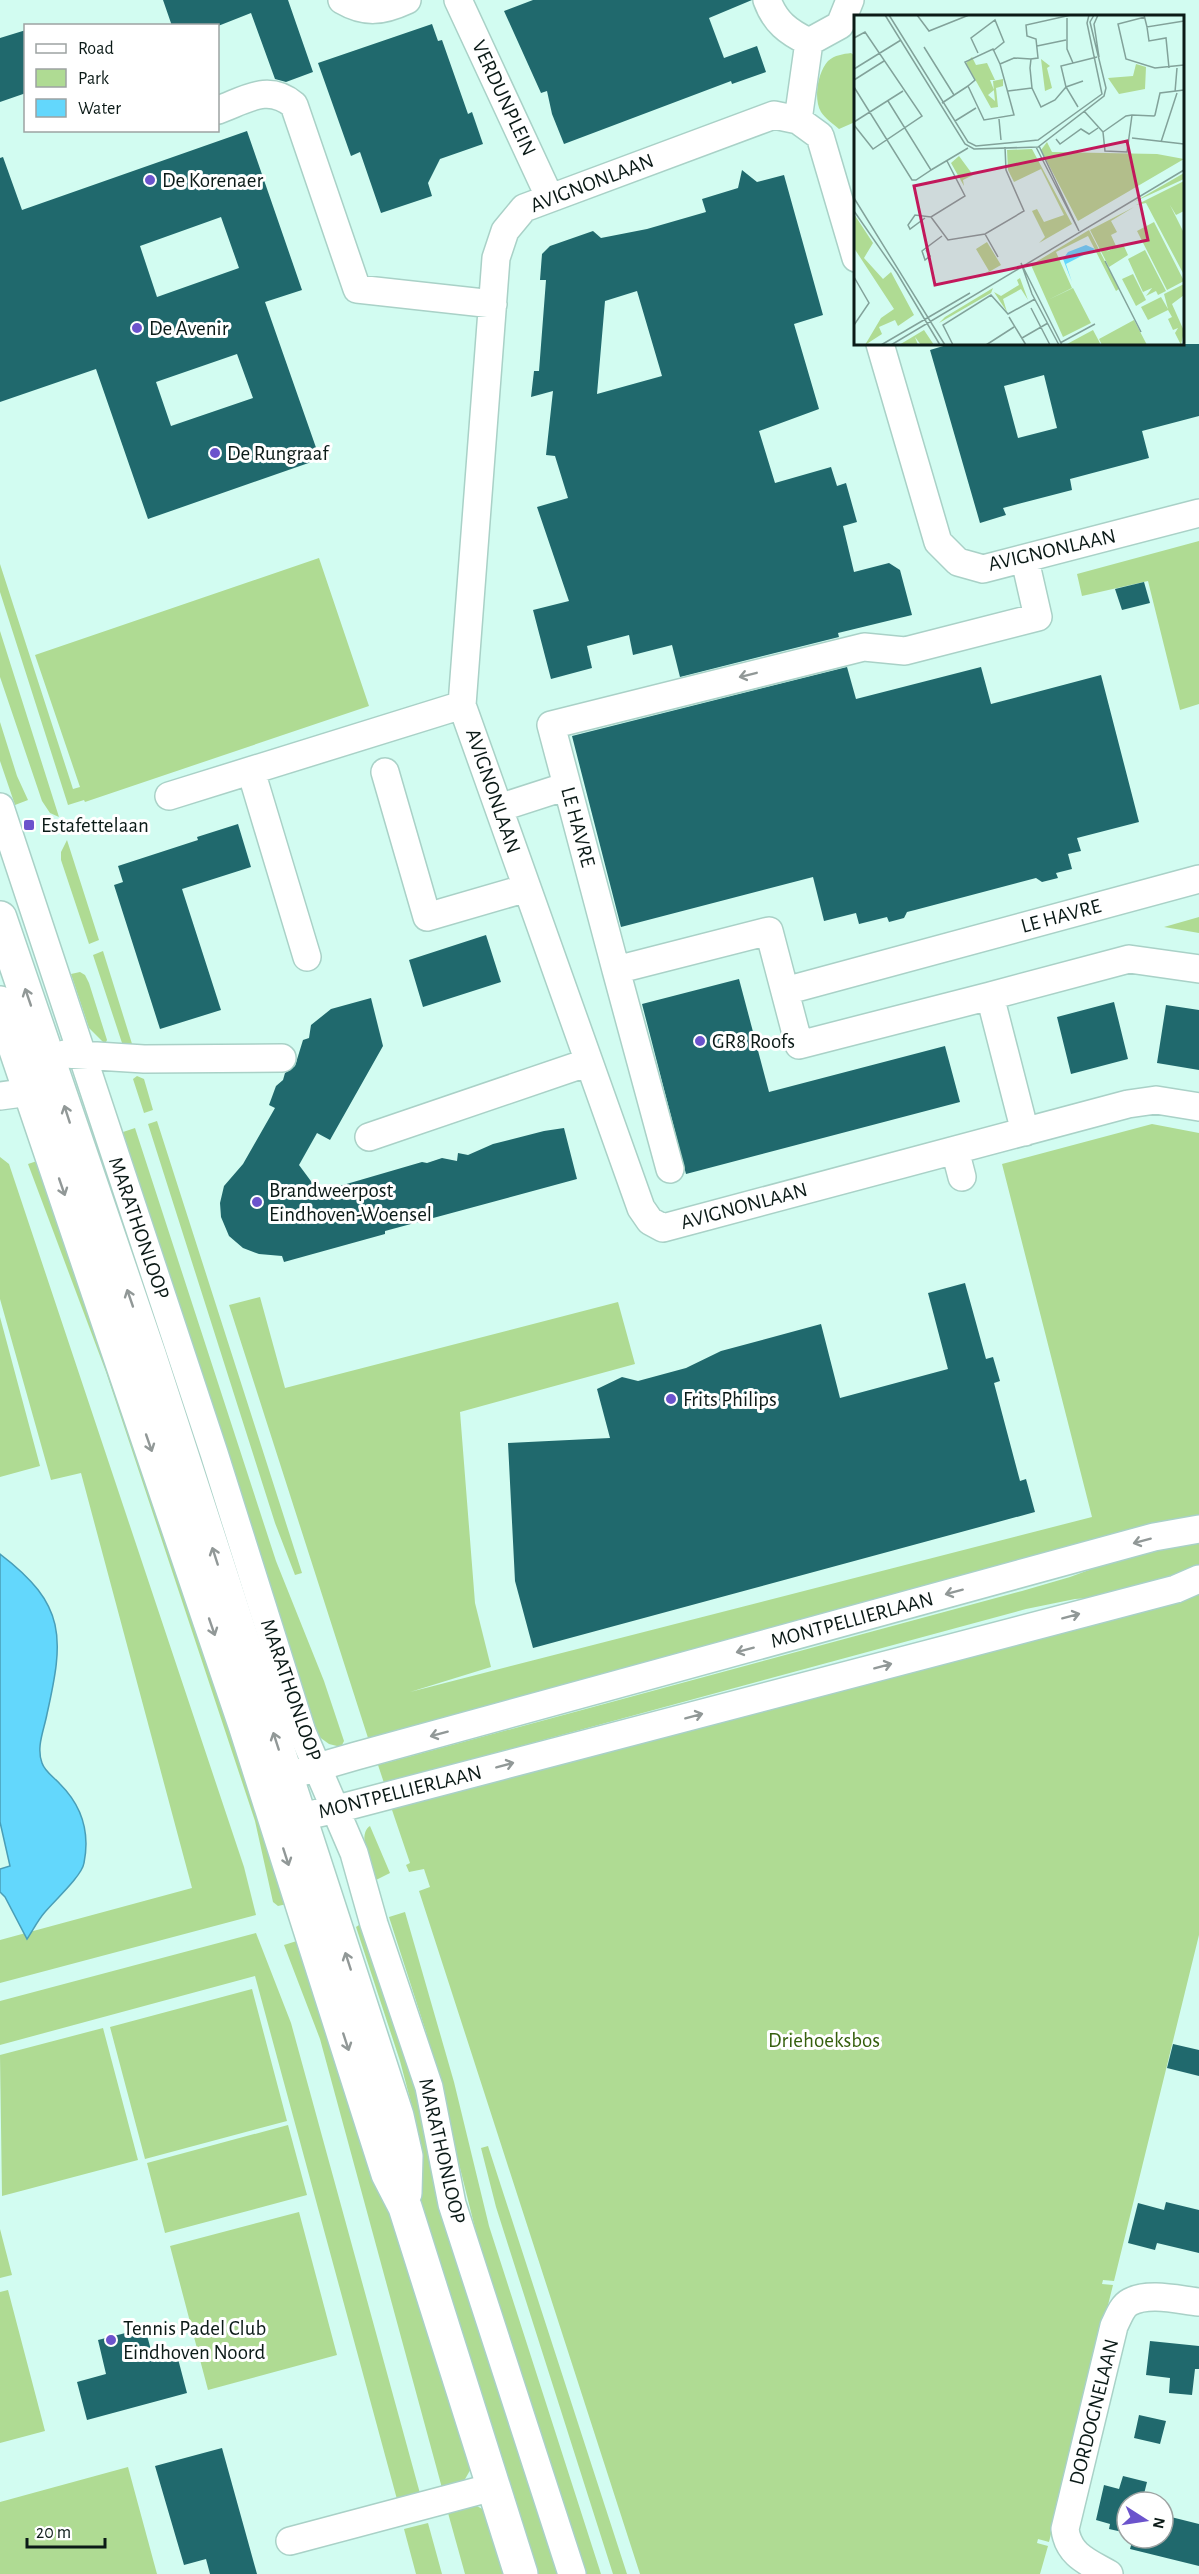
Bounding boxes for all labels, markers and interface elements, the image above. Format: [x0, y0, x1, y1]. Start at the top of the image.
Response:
inset map [854, 15, 1184, 345]
legend [24, 24, 219, 132]
street label: VERDUNPLEIN [468, 37, 540, 159]
text: Road [78, 40, 114, 58]
text: Park [78, 70, 110, 88]
text: Water [78, 100, 121, 118]
street label: AVIGNONLAAN [527, 150, 657, 216]
place label: De Korenaer [162, 170, 263, 191]
marker: De Korenaer [143, 173, 157, 187]
place label: De Avenir [149, 318, 229, 339]
marker: De Avenir [130, 321, 144, 335]
place label: De Rungraaf [227, 443, 330, 464]
marker: De Rungraaf [208, 446, 222, 460]
street label: AVIGNONLAAN [986, 525, 1118, 575]
one-way arrow [739, 670, 758, 681]
street label: AVIGNONLAAN [462, 726, 524, 856]
street label: LE HAVRE [557, 785, 599, 869]
place label: Estafettelaan [41, 815, 149, 836]
marker: Estafettelaan [22, 818, 36, 832]
street label: LE HAVRE [1019, 895, 1103, 937]
one-way arrow [22, 988, 33, 1007]
place label: GR8 Roofs [712, 1031, 795, 1052]
marker: GR8 Roofs [693, 1034, 707, 1048]
one-way arrow [61, 1105, 72, 1124]
street label: MARATHONLOOP [105, 1154, 173, 1302]
one-way arrow [57, 1177, 68, 1196]
street label: AVIGNONLAAN [678, 1179, 810, 1233]
place label: Brandweerpost Eindhoven-Woensel [269, 1180, 432, 1225]
marker: Brandweerpost Eindhoven-Woensel [250, 1195, 264, 1209]
one-way arrow [123, 1290, 134, 1308]
place label: Frits Philips [683, 1389, 777, 1410]
marker: Frits Philips [664, 1392, 678, 1406]
one-way arrow [144, 1433, 155, 1451]
one-way arrow [1133, 1535, 1152, 1547]
one-way arrow [209, 1547, 220, 1566]
one-way arrow [945, 1587, 964, 1599]
street label: MONTPELLIERLAAN [768, 1588, 936, 1652]
one-way arrow [1061, 1610, 1080, 1622]
street label: MARATHONLOOP [257, 1616, 325, 1764]
one-way arrow [207, 1617, 218, 1636]
one-way arrow [736, 1644, 755, 1656]
one-way arrow [873, 1660, 892, 1671]
one-way arrow [684, 1709, 703, 1721]
one-way arrow [430, 1729, 449, 1740]
one-way arrow [269, 1732, 280, 1751]
one-way arrow [496, 1759, 515, 1770]
street label: MONTPELLIERLAAN [316, 1762, 484, 1822]
one-way arrow [282, 1847, 293, 1866]
one-way arrow [342, 1952, 353, 1971]
park label: Driehoeksbos [768, 2030, 880, 2051]
one-way arrow [341, 2032, 352, 2051]
street label: MARATHONLOOP [415, 2076, 469, 2226]
place label: Tennis Padel Club Eindhoven Noord [123, 2318, 266, 2363]
marker: Tennis Padel Club Eindhoven Noord [104, 2333, 118, 2347]
street label: DORDOGNELAAN [1066, 2337, 1122, 2487]
north arrow [1115, 2490, 1175, 2550]
scale bar [27, 2511, 105, 2549]
text: N [1150, 2516, 1168, 2530]
text: 20 m [36, 2524, 71, 2542]

